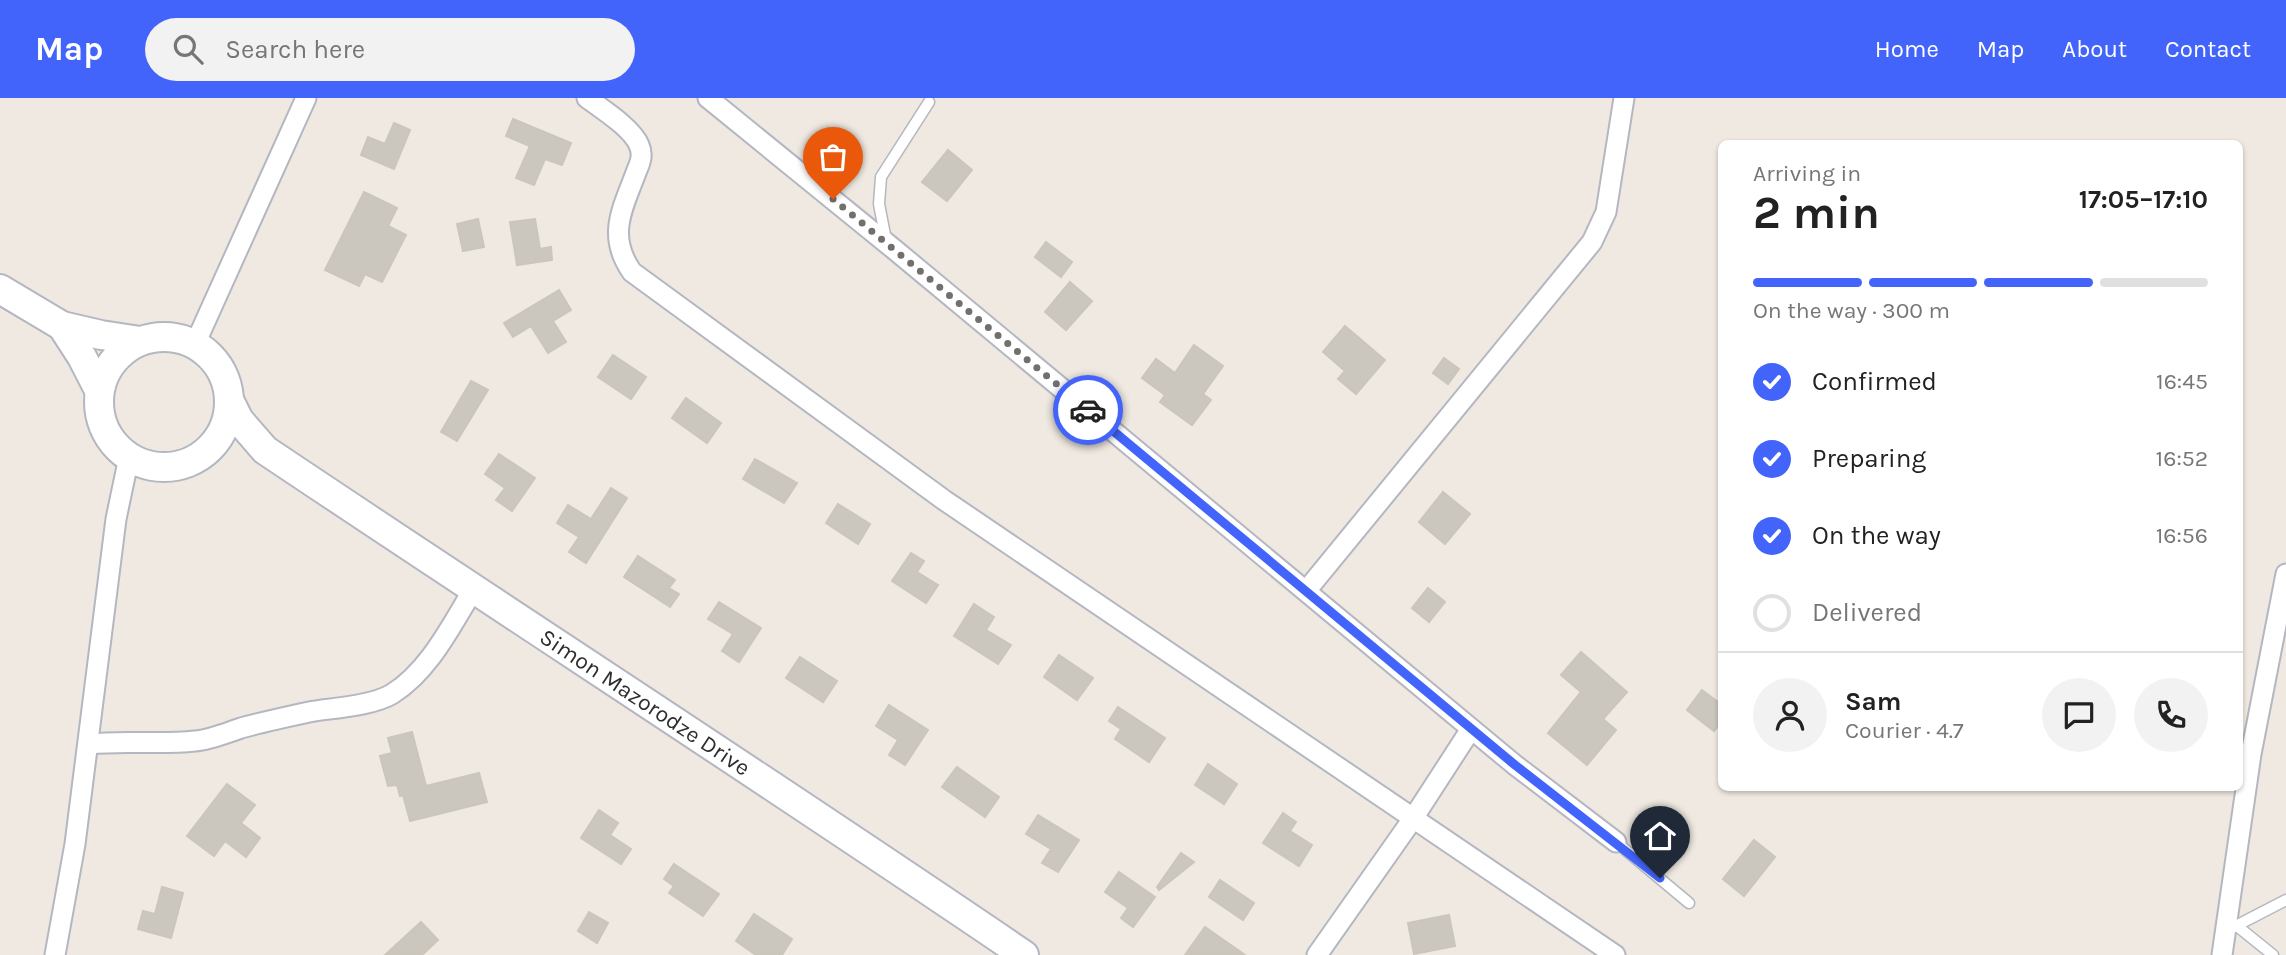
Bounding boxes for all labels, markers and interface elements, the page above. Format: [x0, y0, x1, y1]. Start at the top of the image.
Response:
search box [145, 18, 635, 81]
text: Map [35, 30, 103, 68]
icon: search [169, 30, 207, 68]
text: Search here [225, 34, 365, 65]
text: Home [1875, 35, 1939, 63]
text: Map [1977, 35, 2024, 63]
text: About [2062, 35, 2127, 63]
text: Contact [2165, 35, 2251, 63]
pin [803, 127, 863, 199]
icon: bag [814, 138, 852, 176]
text: Arriving in [1753, 160, 1861, 187]
text: 17:05–17:10 [2079, 184, 2208, 215]
text: 2 min [1753, 186, 1880, 240]
text: On the way · 300 m [1753, 297, 1950, 324]
icon: check [1753, 363, 1791, 401]
text: Confirmed [1812, 366, 1937, 397]
text: 16:45 [2156, 368, 2208, 395]
courier [1053, 375, 1123, 445]
icon: car [1069, 391, 1107, 429]
icon: check [1753, 440, 1791, 478]
text: Preparing [1812, 443, 1926, 474]
text: 16:52 [2156, 445, 2208, 472]
icon: check [1753, 517, 1791, 555]
text: On the way [1812, 520, 1941, 551]
text: 16:56 [2156, 522, 2208, 549]
text: Delivered [1812, 597, 1922, 628]
street label: Simon Mazorodze Drive [535, 623, 755, 782]
button: person [1753, 678, 1827, 752]
button: chat [2042, 678, 2116, 752]
button: phone [2134, 678, 2208, 752]
text: Sam [1845, 686, 1901, 717]
text: Courier · 4.7 [1845, 717, 1964, 744]
pin [1630, 806, 1690, 878]
icon: home [1641, 817, 1679, 855]

